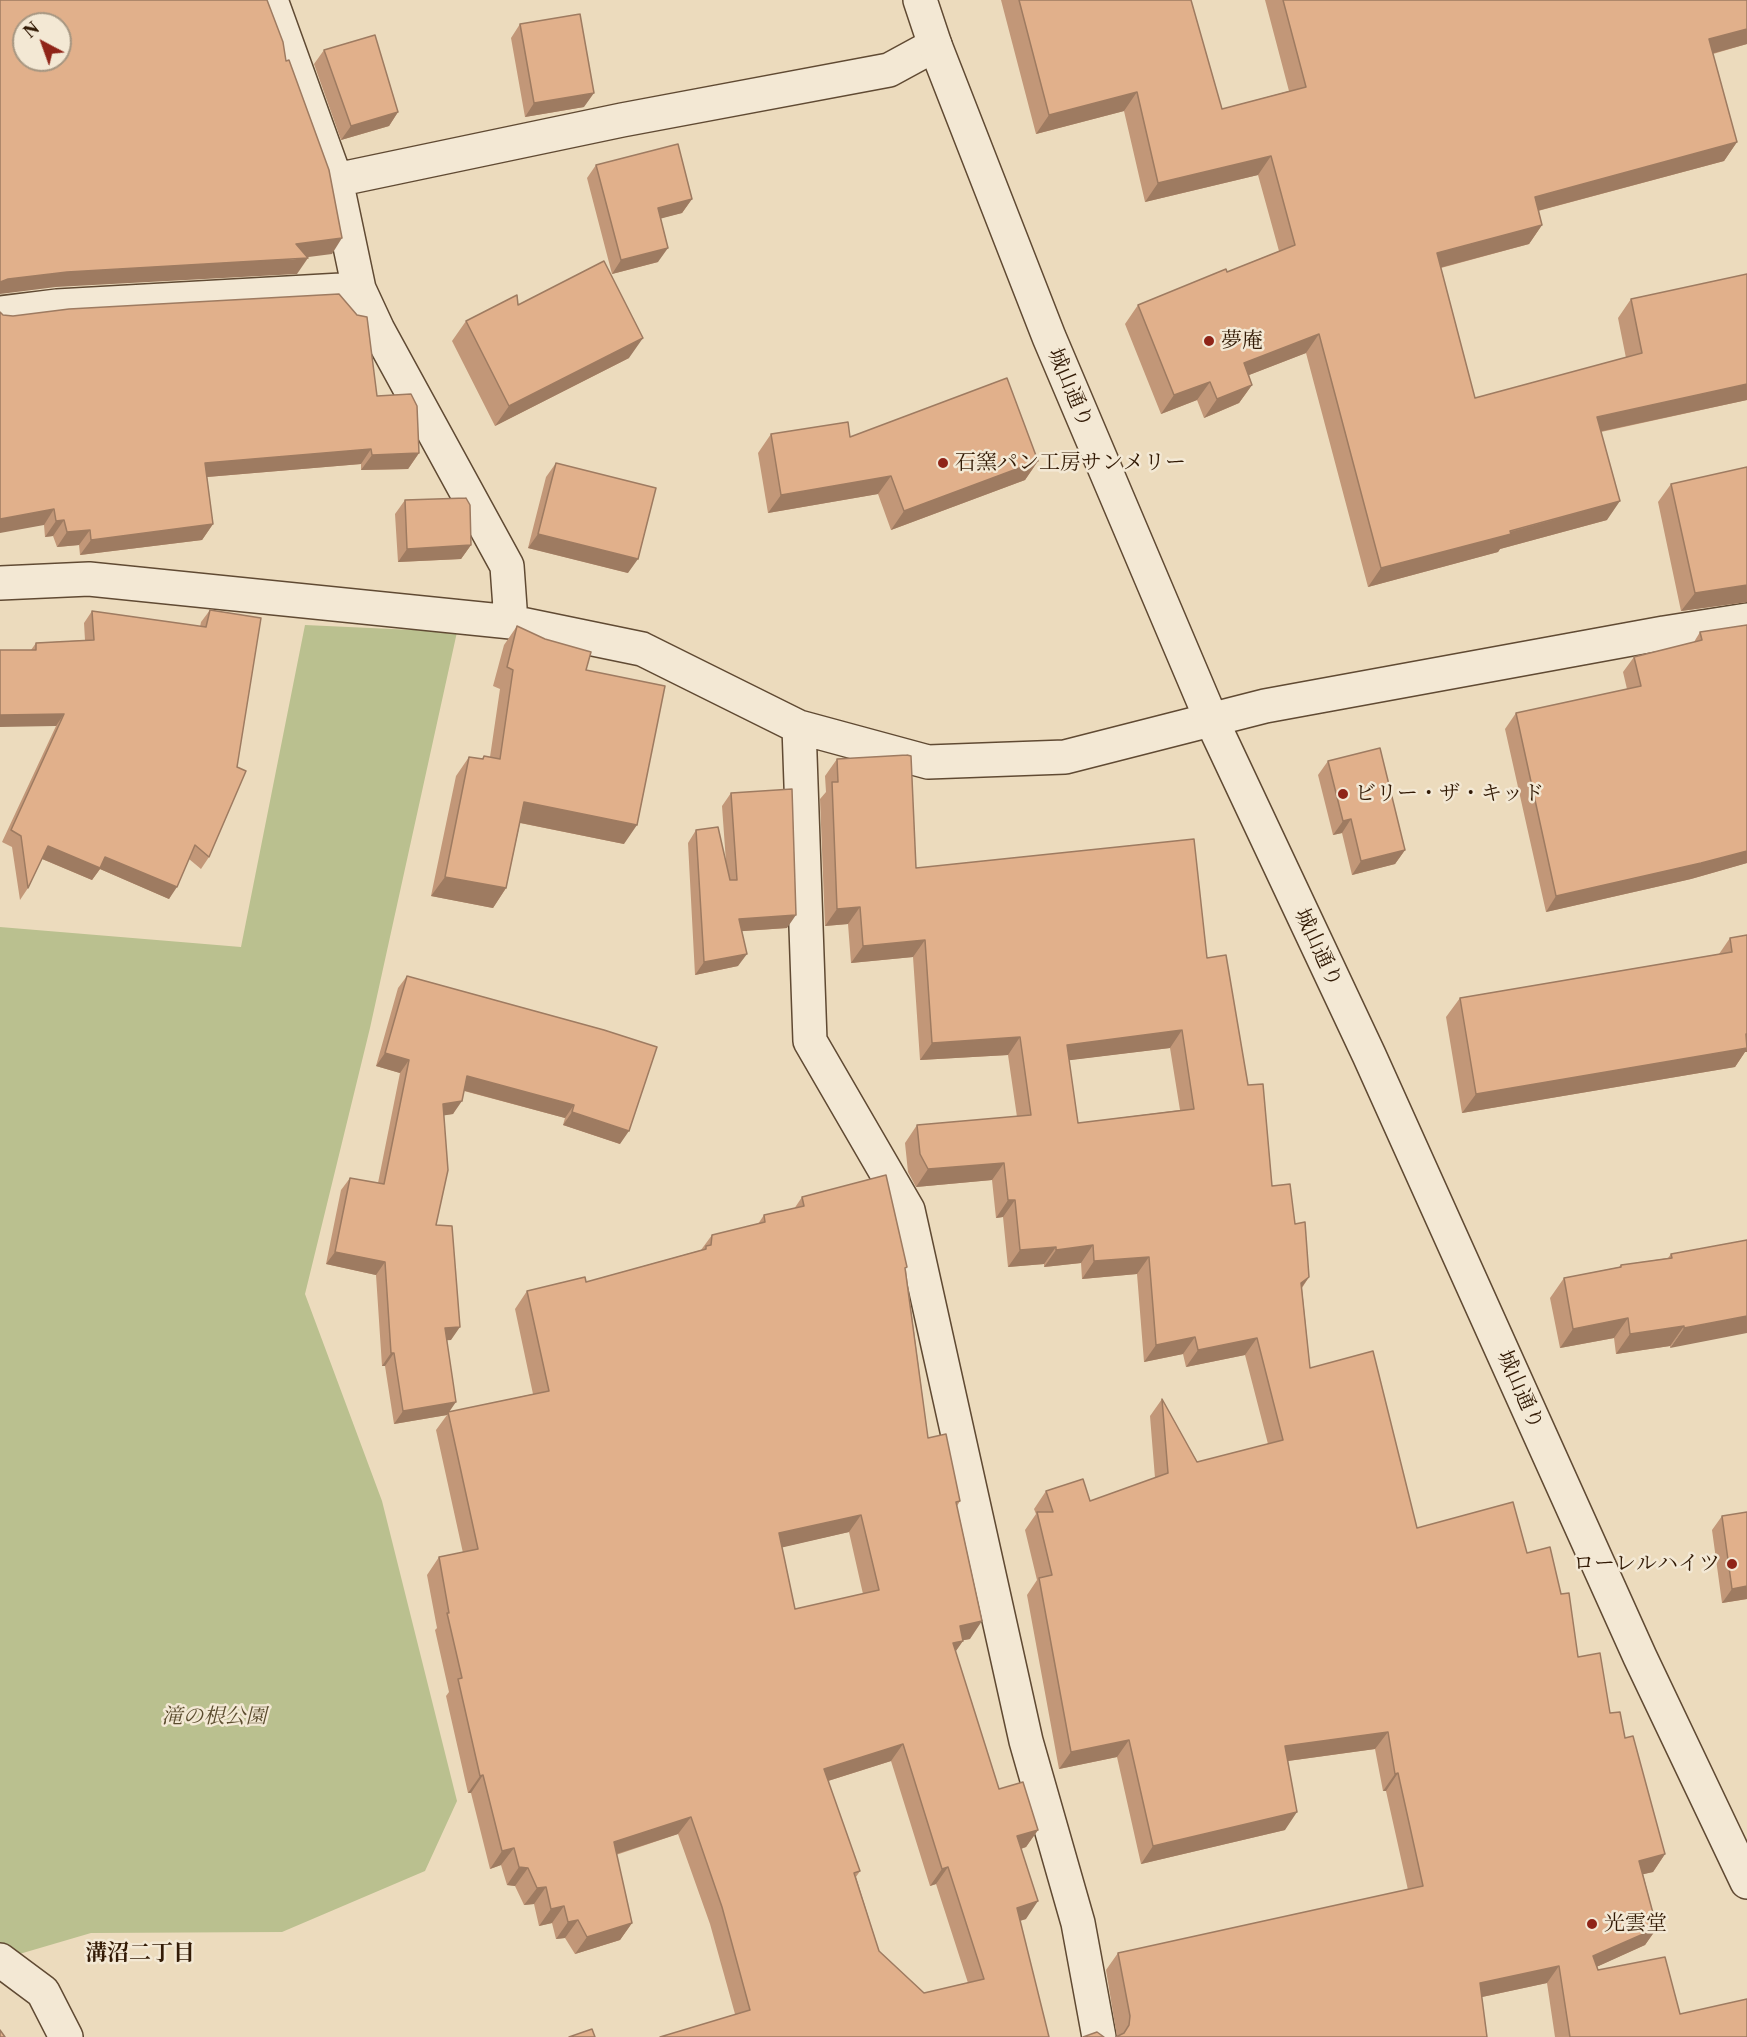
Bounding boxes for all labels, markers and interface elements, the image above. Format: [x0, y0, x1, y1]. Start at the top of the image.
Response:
north arrow [12, 12, 72, 72]
text: N [20, 18, 43, 42]
place label: 夢庵 [1221, 328, 1263, 354]
marker: 夢庵 [1202, 334, 1216, 348]
street label: 城山通り [1042, 344, 1098, 432]
place label: 石窯パン工房サンメリー [955, 450, 1186, 476]
marker: 石窯パン工房サンメリー [936, 456, 950, 470]
place label: ビリー・ザ・キッド [1355, 781, 1544, 807]
marker: ビリー・ザ・キッド [1336, 787, 1350, 801]
street label: 城山通り [1289, 905, 1347, 991]
street label: 城山通り [1491, 1347, 1549, 1433]
place label: ローレルハイツ [1573, 1551, 1720, 1577]
marker: ローレルハイツ [1725, 1557, 1739, 1571]
park label: 滝の根公園 [162, 1704, 266, 1730]
place label: 光雲堂 [1604, 1911, 1667, 1937]
marker: 光雲堂 [1585, 1917, 1599, 1931]
district label: 溝沼二丁目 [85, 1941, 195, 1967]

